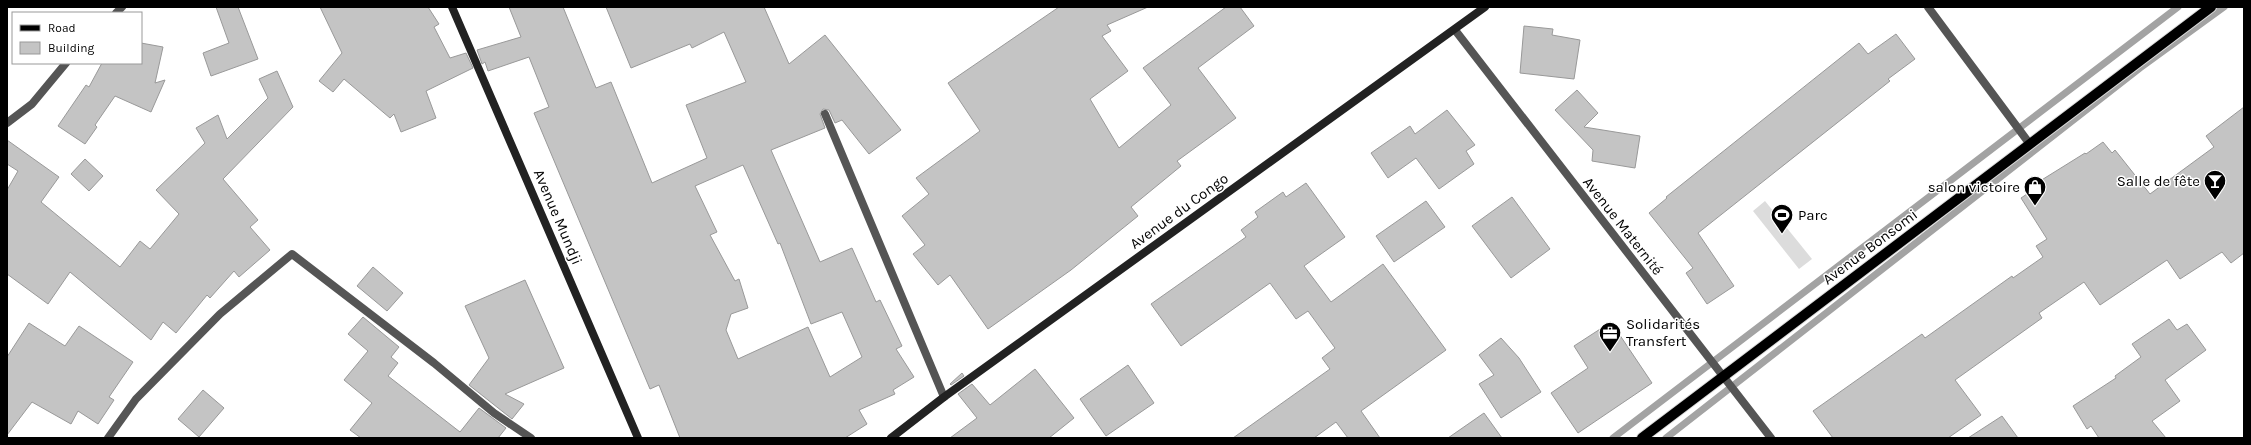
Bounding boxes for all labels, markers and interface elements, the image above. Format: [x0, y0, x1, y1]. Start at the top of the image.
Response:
legend [12, 12, 142, 64]
text: Road [48, 21, 76, 35]
text: Building [48, 41, 95, 55]
street label: Avenue Mundji [530, 167, 586, 267]
bar icon: Salle de fête [2202, 168, 2228, 201]
street label: Avenue du Congo [1126, 169, 1232, 253]
place label: Salle de fête [2117, 172, 2200, 190]
street label: Avenue Maternité [1579, 173, 1667, 279]
shop icon: salon victoire [2022, 174, 2048, 207]
place label: salon victoire [1928, 178, 2020, 196]
sports icon: Parc [1769, 202, 1795, 235]
street label: Avenue Bonsomi [1819, 205, 1921, 289]
place label: Parc [1798, 206, 1828, 224]
place label: Solidarités Transfert [1626, 315, 1700, 350]
office icon: Solidarités Transfert [1597, 320, 1623, 353]

